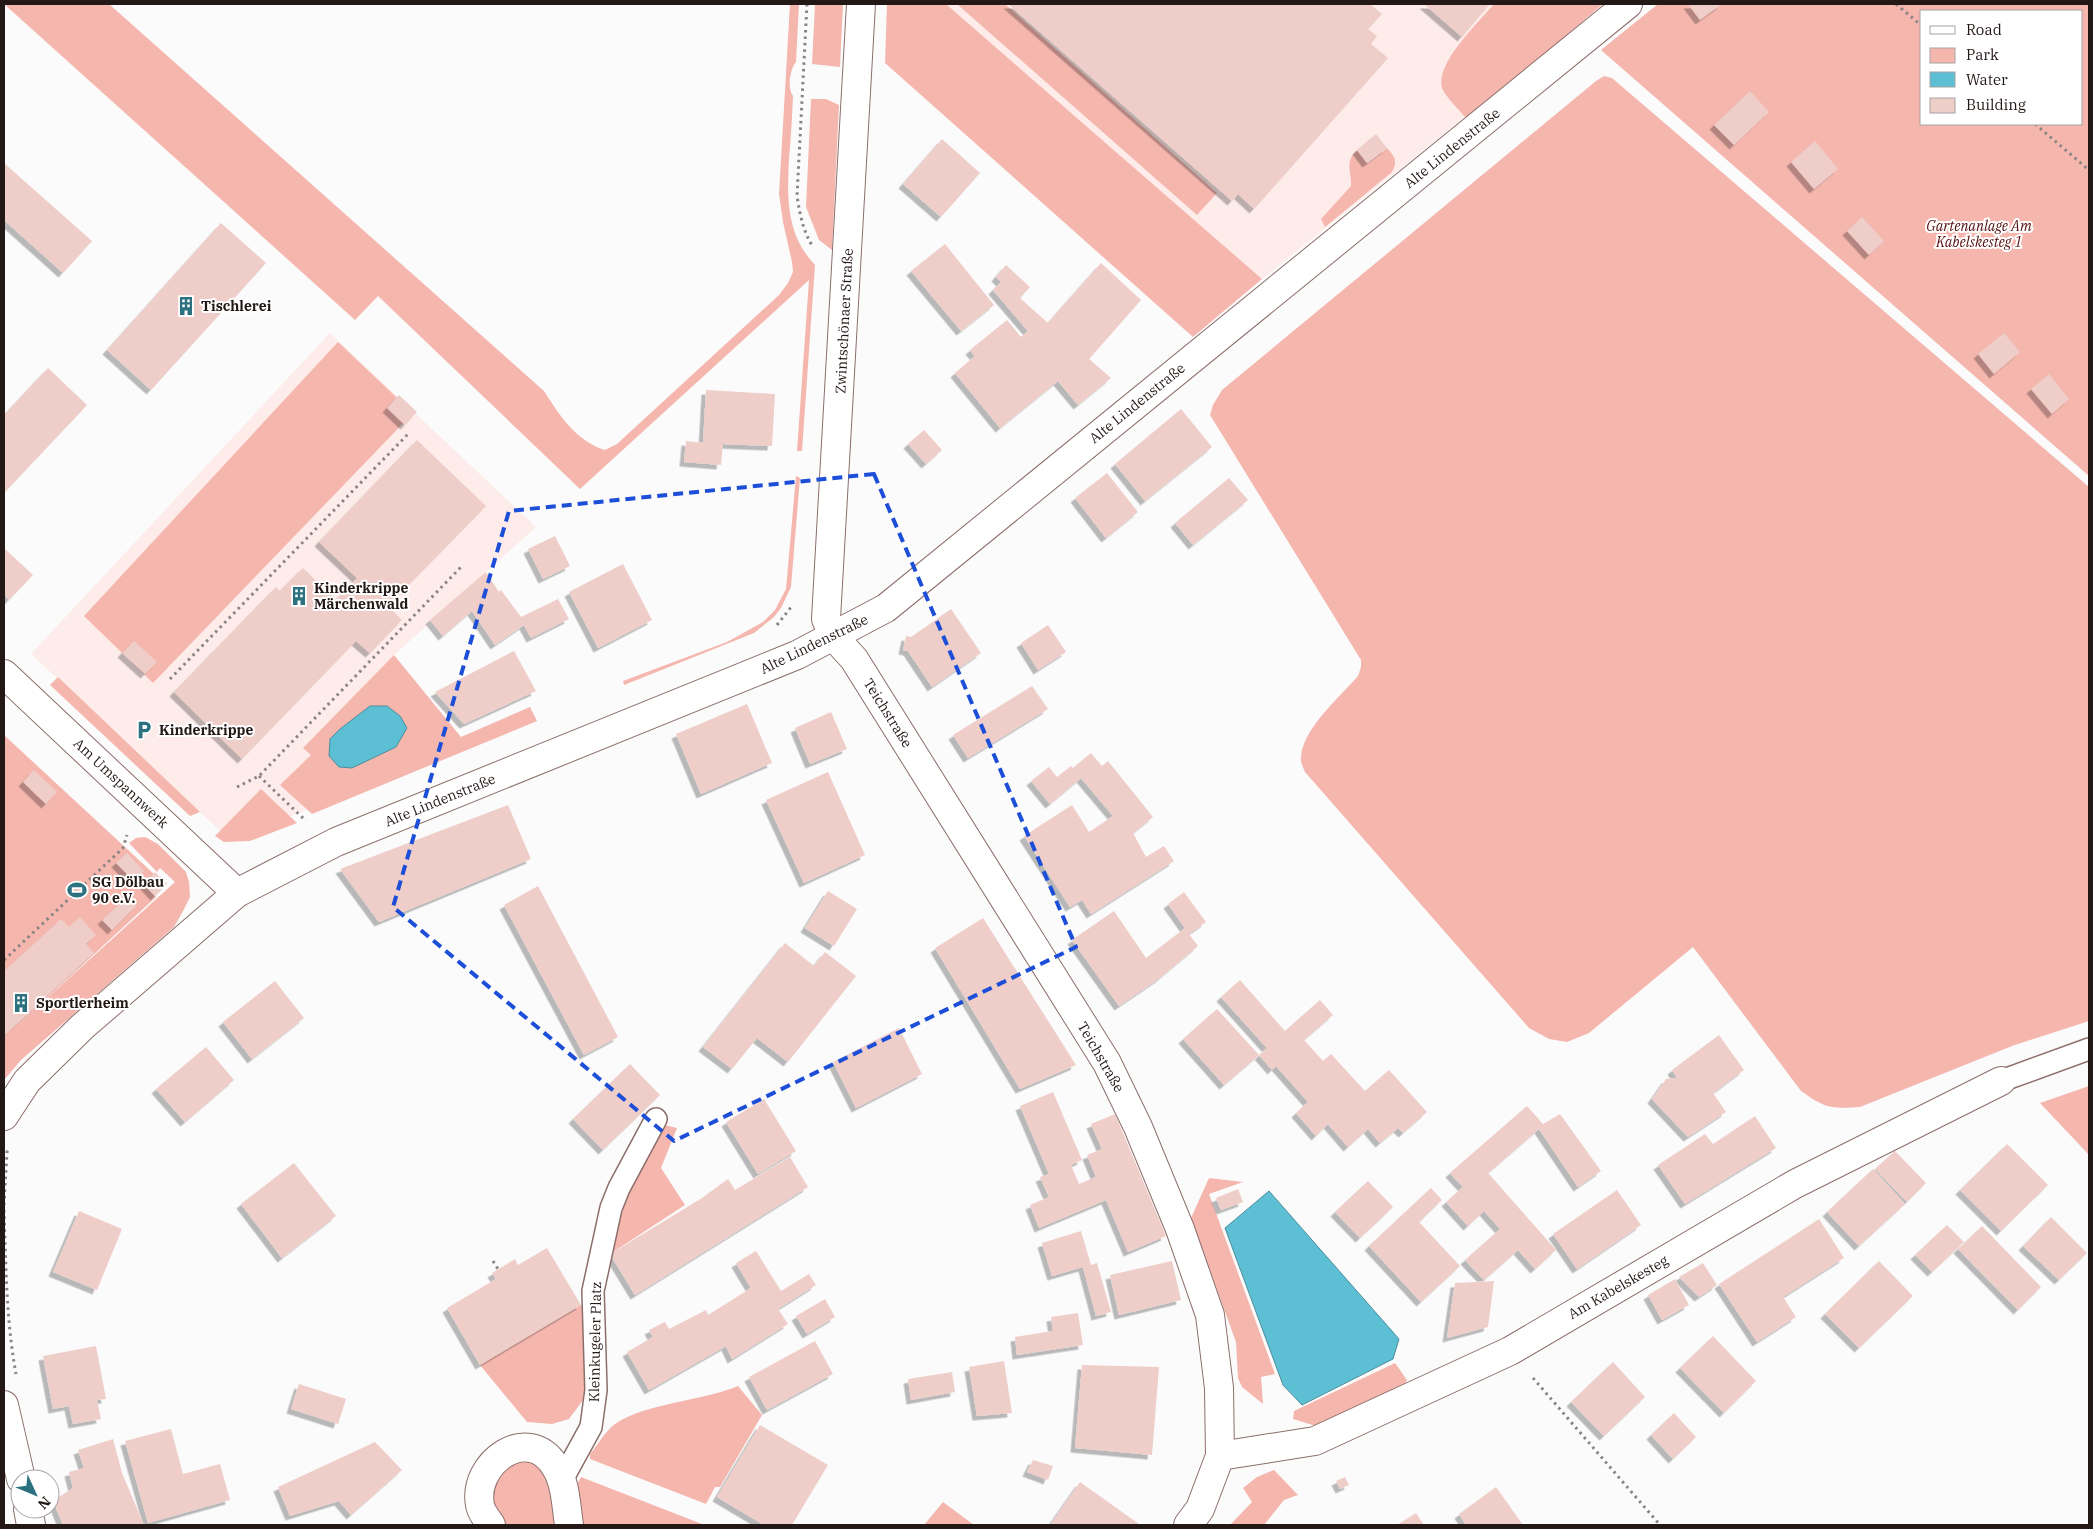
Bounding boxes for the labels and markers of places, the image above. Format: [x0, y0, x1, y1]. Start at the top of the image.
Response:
building icon: Tischlerei [175, 295, 197, 317]
place label: Tischlerei [201, 297, 272, 315]
place label: Kinderkrippe Märchenwald [314, 579, 409, 613]
building icon: Kinderkrippe Märchenwald [288, 585, 310, 607]
parking icon: Kinderkrippe [133, 719, 155, 741]
place label: Kinderkrippe [159, 721, 253, 739]
place label: SG Dölbau 90 e.V. [92, 873, 164, 907]
sports icon: SG Dölbau 90 e.V. [66, 879, 88, 901]
building icon: Sportlerheim [10, 992, 32, 1014]
place label: Sportlerheim [36, 994, 129, 1012]

